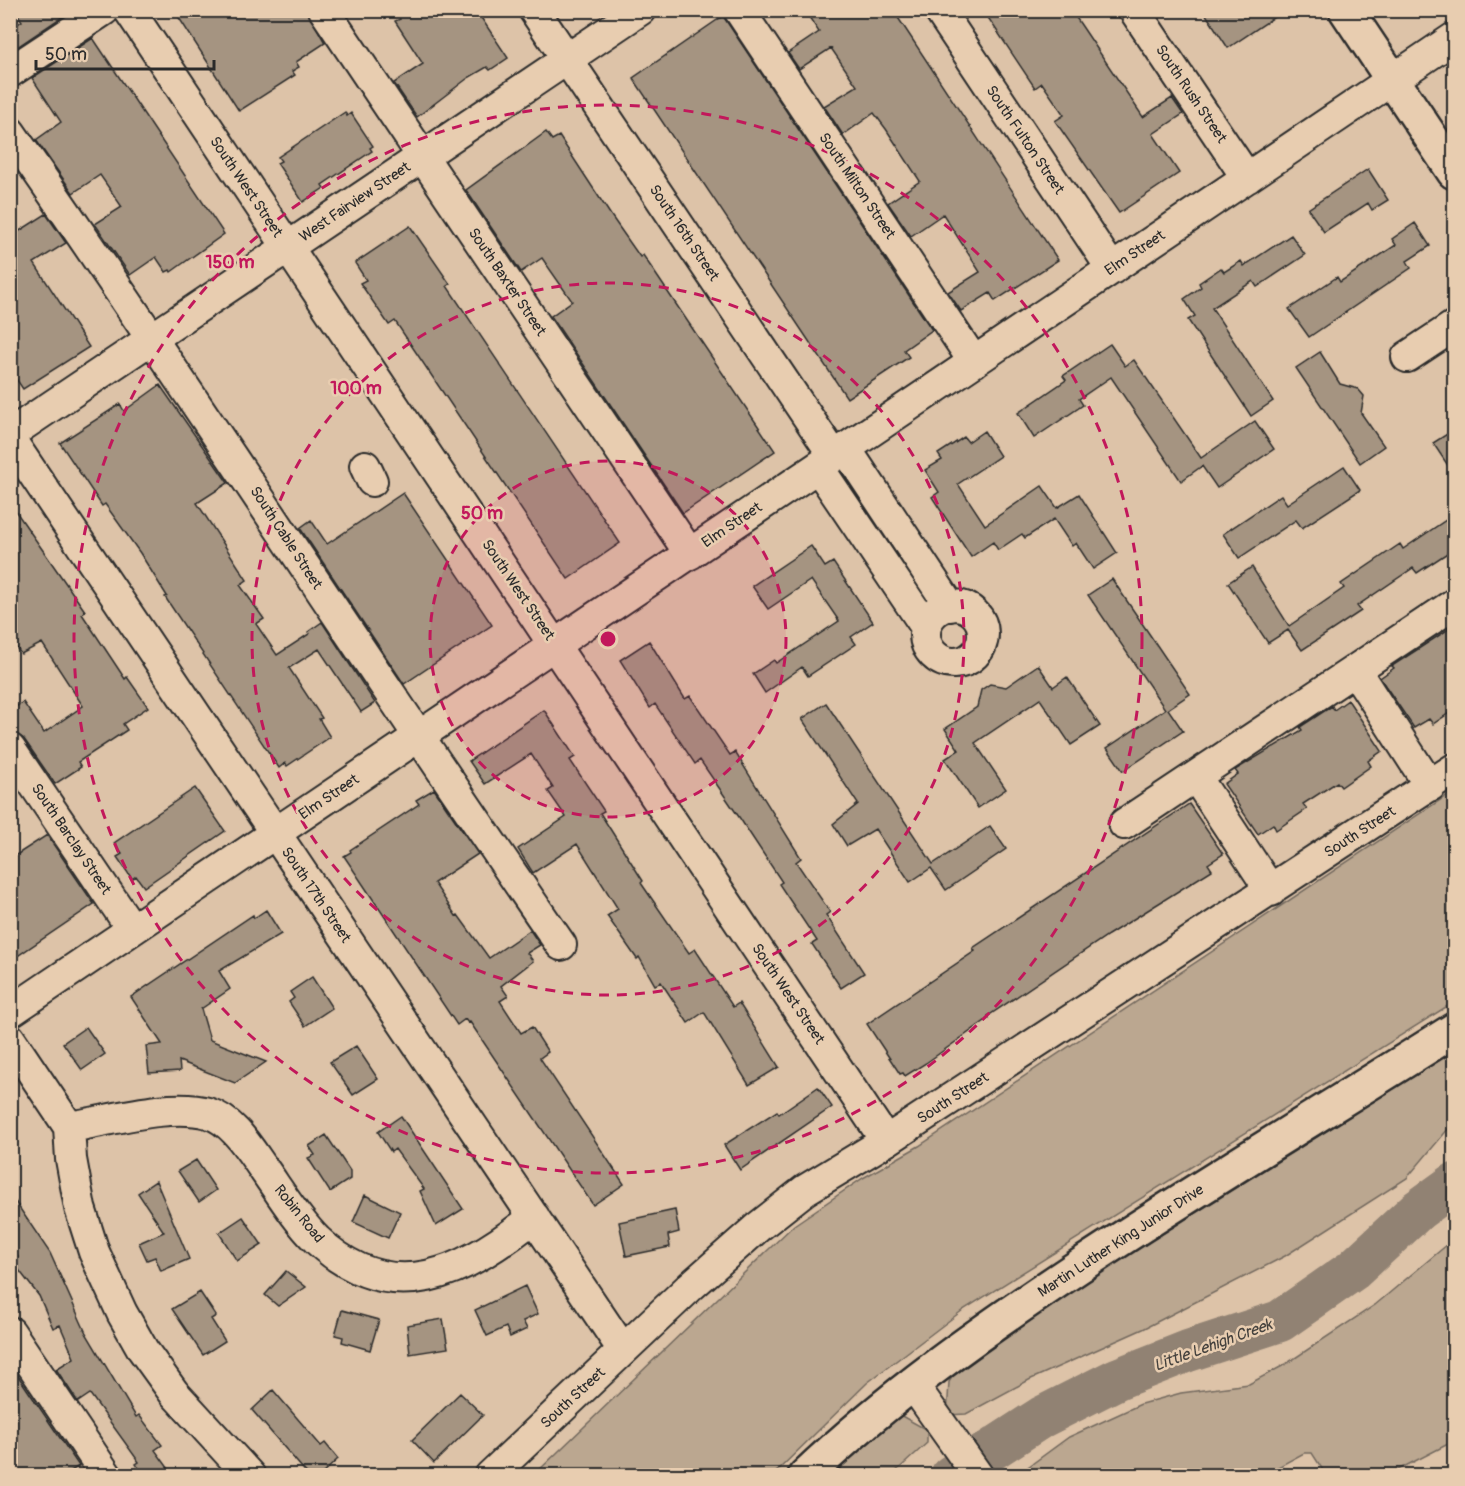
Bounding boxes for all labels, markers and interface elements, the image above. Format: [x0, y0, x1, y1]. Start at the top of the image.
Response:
scale bar [36, 33, 214, 71]
street label: South Rush Street [1151, 41, 1231, 148]
text: 50 m [45, 43, 87, 66]
street label: South Fulton Street [982, 82, 1069, 199]
street label: South Milton Street [814, 129, 900, 244]
street label: South West Street [205, 133, 287, 242]
street label: West Fairview Street [296, 157, 415, 246]
street label: South 16th Street [645, 181, 724, 286]
street label: South Baxter Street [464, 224, 551, 340]
street label: Elm Street [1101, 225, 1170, 280]
text: 150 m [206, 251, 255, 274]
text: 100 m [330, 377, 382, 400]
street label: South Cable Street [246, 483, 327, 594]
street label: Elm Street [698, 497, 767, 552]
text: 50 m [461, 502, 503, 525]
street label: South West Street [477, 536, 559, 645]
centre of rings [598, 629, 618, 649]
street label: Elm Street [295, 769, 364, 824]
street label: South Barclay Street [27, 780, 116, 899]
street label: South Street [1321, 801, 1400, 862]
street label: South 17th Street [277, 843, 356, 947]
street label: South West Street [747, 940, 829, 1049]
street label: South Street [914, 1067, 993, 1128]
street label: Martin Luther King Junior Drive [1034, 1180, 1208, 1302]
street label: Robin Road [270, 1181, 328, 1247]
water label: Little Lehigh Creek [1151, 1314, 1276, 1376]
street label: South Street [537, 1363, 610, 1433]

